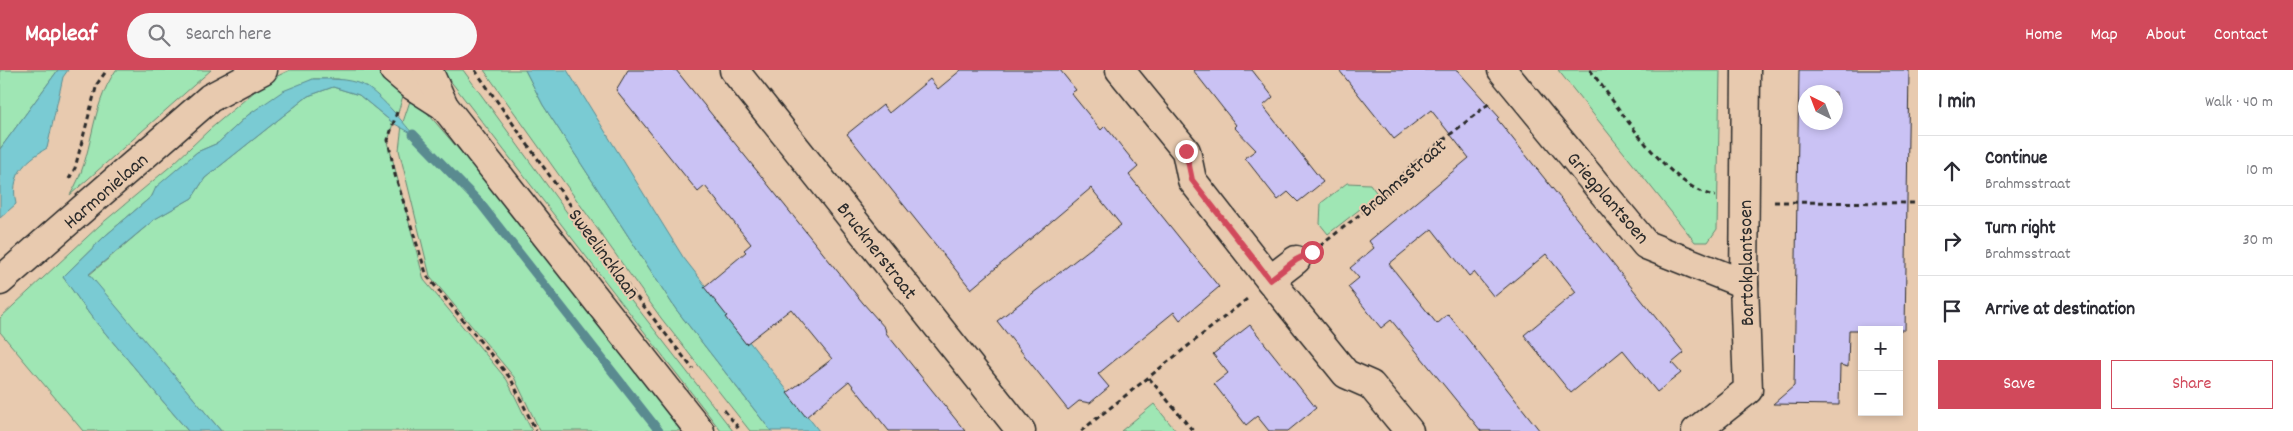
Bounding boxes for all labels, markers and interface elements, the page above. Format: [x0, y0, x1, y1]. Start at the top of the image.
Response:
search box [127, 13, 477, 58]
text: Mapleaf [25, 18, 97, 52]
icon: search [145, 21, 173, 49]
text: Search here [185, 22, 271, 49]
text: Home [2025, 23, 2062, 48]
text: Map [2090, 23, 2118, 48]
text: About [2146, 23, 2186, 48]
text: Contact [2214, 23, 2268, 48]
north arrow [1798, 85, 1843, 130]
text: 1 min [1938, 88, 1975, 118]
text: Walk · 40 m [2205, 91, 2273, 114]
street label: Brahmsstraat [1354, 134, 1454, 225]
route end [1175, 140, 1198, 163]
text: Continue [1985, 146, 2047, 173]
street label: Griegplantsoen [1559, 147, 1655, 251]
street label: Harmonielaan [58, 148, 155, 237]
icon: ahead [1938, 157, 1966, 185]
text: 10 m [2246, 159, 2273, 182]
text: Brahmsstraat [1985, 173, 2071, 196]
street label: Brucknerstraat [829, 197, 923, 306]
street label: Bartokplantsoen [1733, 200, 1763, 326]
street label: Sweelincklaan [560, 204, 645, 306]
text: Turn right [1985, 216, 2056, 243]
icon: right [1938, 227, 1966, 255]
text: 30 m [2243, 229, 2273, 252]
route start [1301, 241, 1324, 264]
text: Brahmsstraat [1985, 243, 2071, 266]
icon: arrive [1938, 297, 1966, 325]
text: Arrive at destination [1985, 297, 2135, 324]
map controls [1858, 326, 1903, 416]
button: + [1858, 326, 1903, 371]
button: Save [1938, 360, 2101, 409]
button: Share [2111, 360, 2273, 409]
button: − [1858, 371, 1903, 416]

